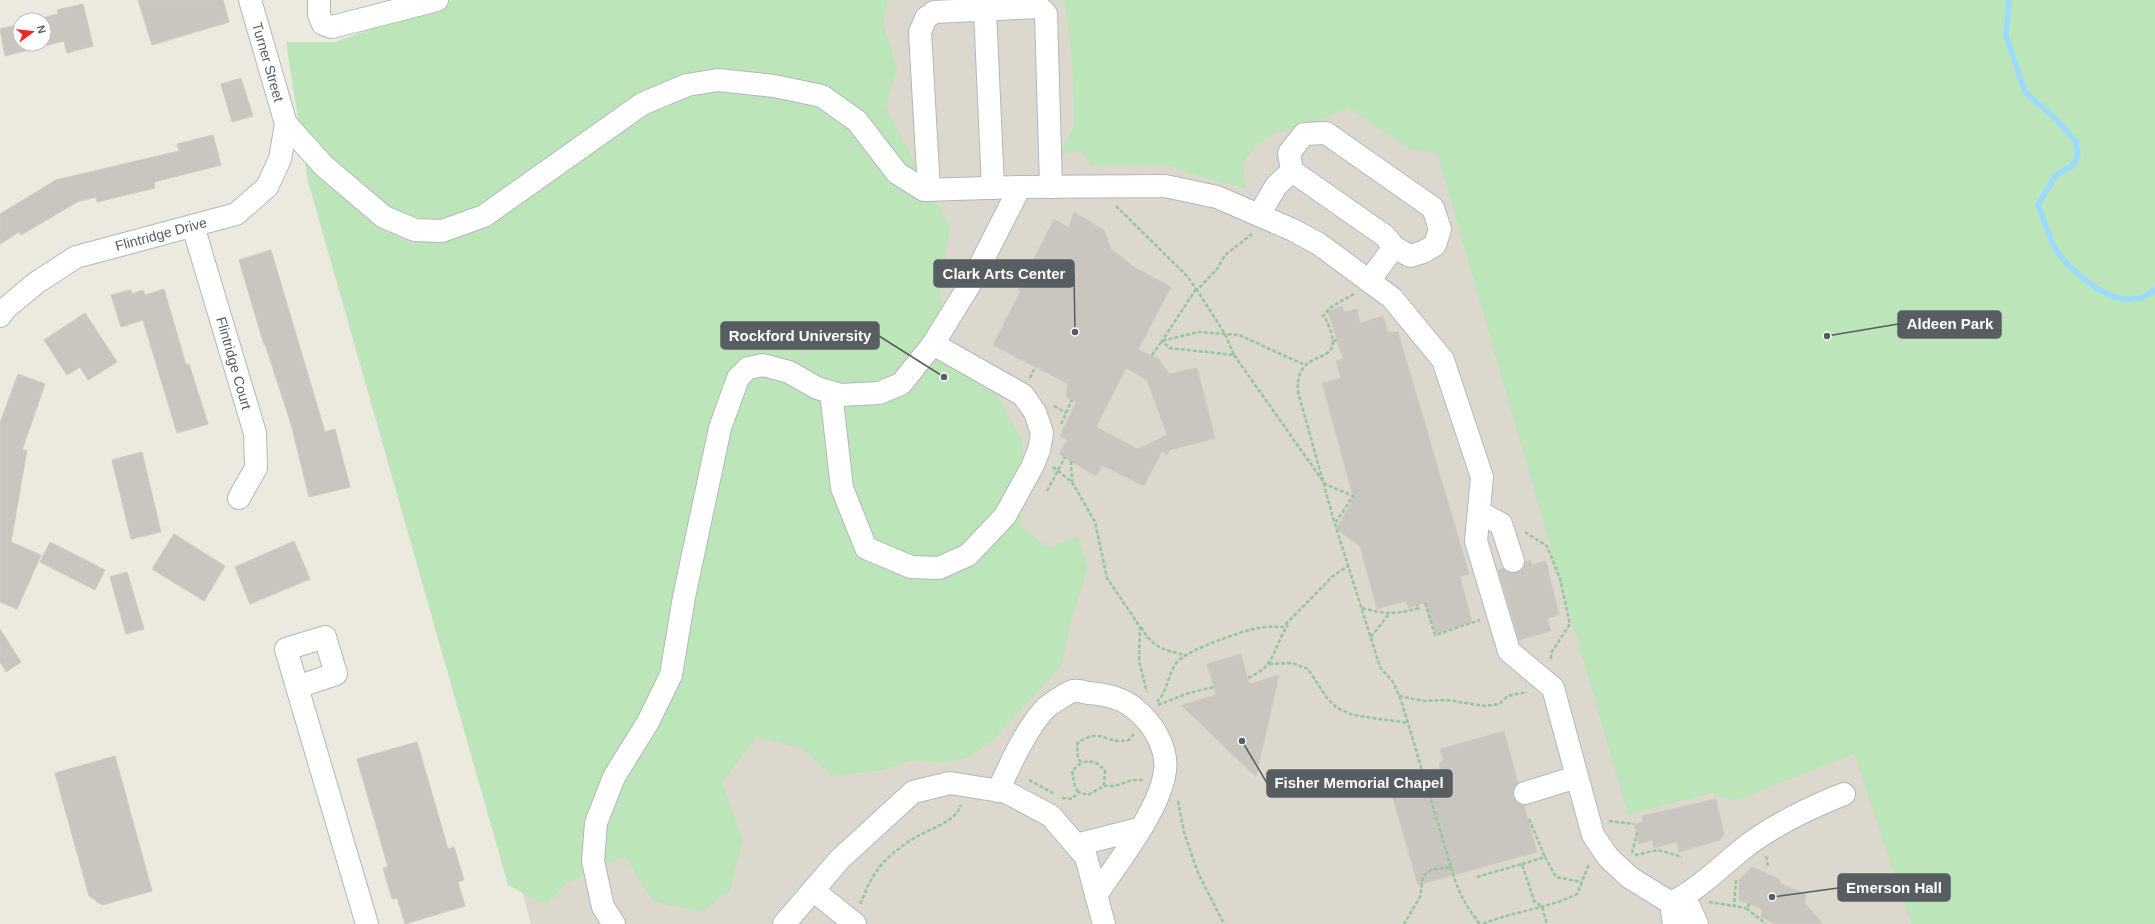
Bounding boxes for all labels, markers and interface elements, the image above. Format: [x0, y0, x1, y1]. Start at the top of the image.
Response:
north arrow [12, 12, 52, 52]
street label: Turner Street [249, 20, 287, 104]
text: N [35, 24, 48, 35]
street label: Flintridge Drive [113, 214, 209, 254]
callout: Clark Arts Center [934, 260, 1074, 287]
text: Clark Arts Center [943, 265, 1066, 282]
callout: Aldeen Park [1898, 311, 2001, 338]
street label: Flintridge Court [213, 315, 255, 411]
text: Aldeen Park [1907, 315, 1994, 332]
callout: Rockford University [721, 322, 879, 349]
text: Rockford University [729, 327, 872, 344]
callout: Fisher Memorial Chapel [1267, 770, 1452, 797]
text: Fisher Memorial Chapel [1274, 774, 1444, 791]
callout: Emerson Hall [1838, 874, 1950, 901]
text: Emerson Hall [1846, 879, 1942, 896]

